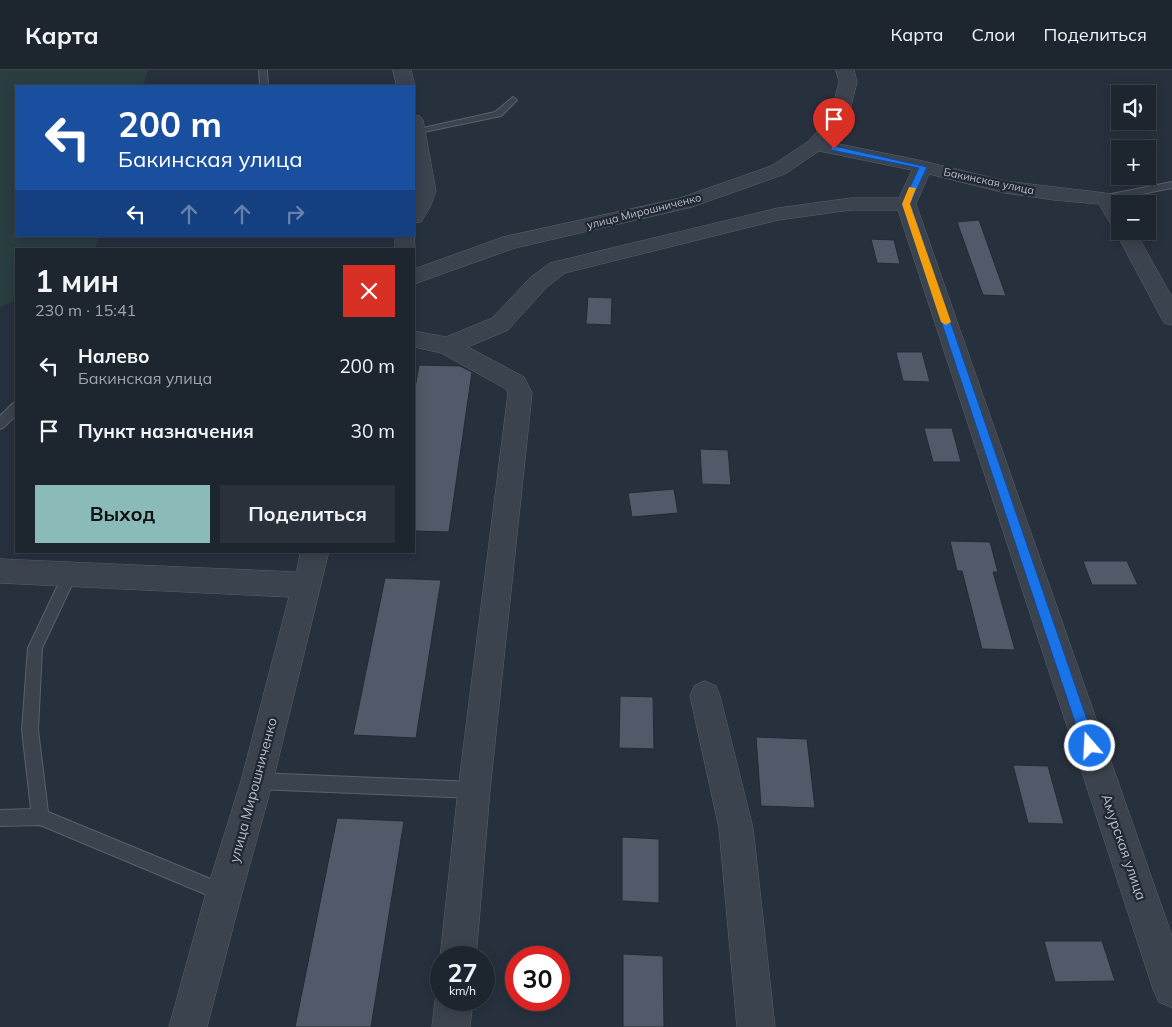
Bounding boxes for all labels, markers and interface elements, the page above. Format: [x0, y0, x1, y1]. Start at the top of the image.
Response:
text: Карта [25, 20, 99, 50]
text: Карта [891, 23, 943, 46]
text: Слои [971, 23, 1016, 46]
text: Поделиться [1044, 23, 1147, 46]
map controls [1111, 85, 1156, 240]
button: sound [1111, 85, 1156, 130]
pin [813, 98, 855, 149]
text: 200 m [118, 102, 222, 146]
icon: left [35, 105, 100, 170]
icon: arrive [820, 105, 848, 133]
button: + [1111, 140, 1156, 185]
text: Бакинская улица [118, 145, 303, 173]
street label: Бакинская улица [942, 165, 1036, 197]
street label: улица Мирошниченко [585, 190, 703, 232]
button: − [1111, 195, 1156, 240]
icon: left [122, 200, 150, 228]
icon: ahead [175, 200, 203, 228]
icon: ahead [228, 200, 256, 228]
icon: right [281, 200, 309, 228]
text: 1 мин [35, 262, 119, 300]
button: close [343, 265, 395, 317]
text: 230 m · 15:41 [35, 300, 136, 320]
text: Налево [78, 344, 150, 368]
icon: left [35, 352, 63, 380]
text: 200 m [339, 354, 395, 378]
text: Бакинская улица [78, 368, 212, 388]
icon: arrive [35, 417, 63, 445]
text: Пункт назначения [78, 419, 254, 443]
text: 30 m [351, 419, 395, 443]
button: Выход [35, 485, 210, 543]
button: Поделиться [220, 485, 395, 543]
street label: улица Мирошниченко [225, 716, 281, 864]
position arrow [1063, 719, 1115, 771]
street label: Амурская улица [1097, 792, 1151, 902]
speed limit sign: 30 [505, 946, 570, 1011]
text: 27 [447, 957, 478, 988]
text: km/h [449, 983, 476, 998]

